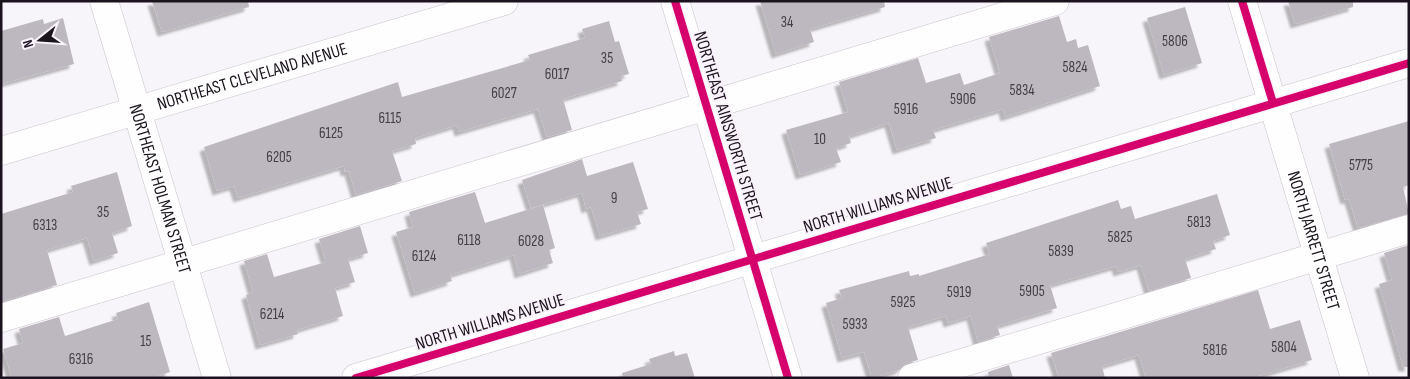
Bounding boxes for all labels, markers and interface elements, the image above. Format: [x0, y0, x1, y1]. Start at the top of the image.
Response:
house number: 34 [781, 13, 793, 32]
north arrow [15, 15, 65, 65]
street label: NORTHEAST AINSWORTH STREET [689, 29, 767, 223]
house number: 5806 [1162, 32, 1188, 51]
text: N [19, 38, 37, 50]
street label: NORTHEAST CLEVELAND AVENUE [154, 38, 350, 114]
house number: 35 [601, 49, 613, 68]
house number: 5824 [1062, 58, 1088, 77]
house number: 6017 [545, 65, 569, 84]
house number: 5834 [1009, 81, 1035, 100]
house number: 6027 [491, 84, 517, 103]
house number: 5906 [950, 90, 976, 109]
house number: 5916 [894, 100, 918, 119]
street label: NORTHEAST HOLMAN STREET [125, 101, 196, 276]
house number: 6115 [378, 109, 402, 128]
house number: 6125 [319, 124, 343, 143]
house number: 10 [814, 130, 826, 149]
house number: 6205 [266, 148, 292, 167]
house number: 5775 [1349, 156, 1373, 175]
street label: NORTH JARRETT STREET [1283, 169, 1344, 312]
street label: NORTH WILLIAMS AVENUE [801, 172, 955, 238]
house number: 9 [611, 189, 617, 208]
house number: 35 [97, 203, 109, 222]
house number: 5813 [1187, 213, 1211, 232]
house number: 6313 [33, 216, 57, 235]
house number: 5825 [1107, 228, 1133, 247]
house number: 6118 [457, 231, 481, 250]
house number: 6028 [518, 232, 544, 251]
house number: 5839 [1048, 242, 1074, 261]
house number: 6124 [412, 247, 436, 266]
house number: 5905 [1019, 282, 1045, 301]
house number: 5919 [947, 283, 971, 302]
street label: NORTH WILLIAMS AVENUE [413, 289, 567, 355]
house number: 5925 [891, 293, 915, 312]
house number: 6214 [260, 305, 284, 324]
house number: 5933 [842, 315, 868, 334]
house number: 15 [140, 332, 152, 351]
house number: 5804 [1271, 338, 1297, 357]
house number: 5816 [1203, 341, 1227, 360]
house number: 6316 [69, 350, 93, 369]

